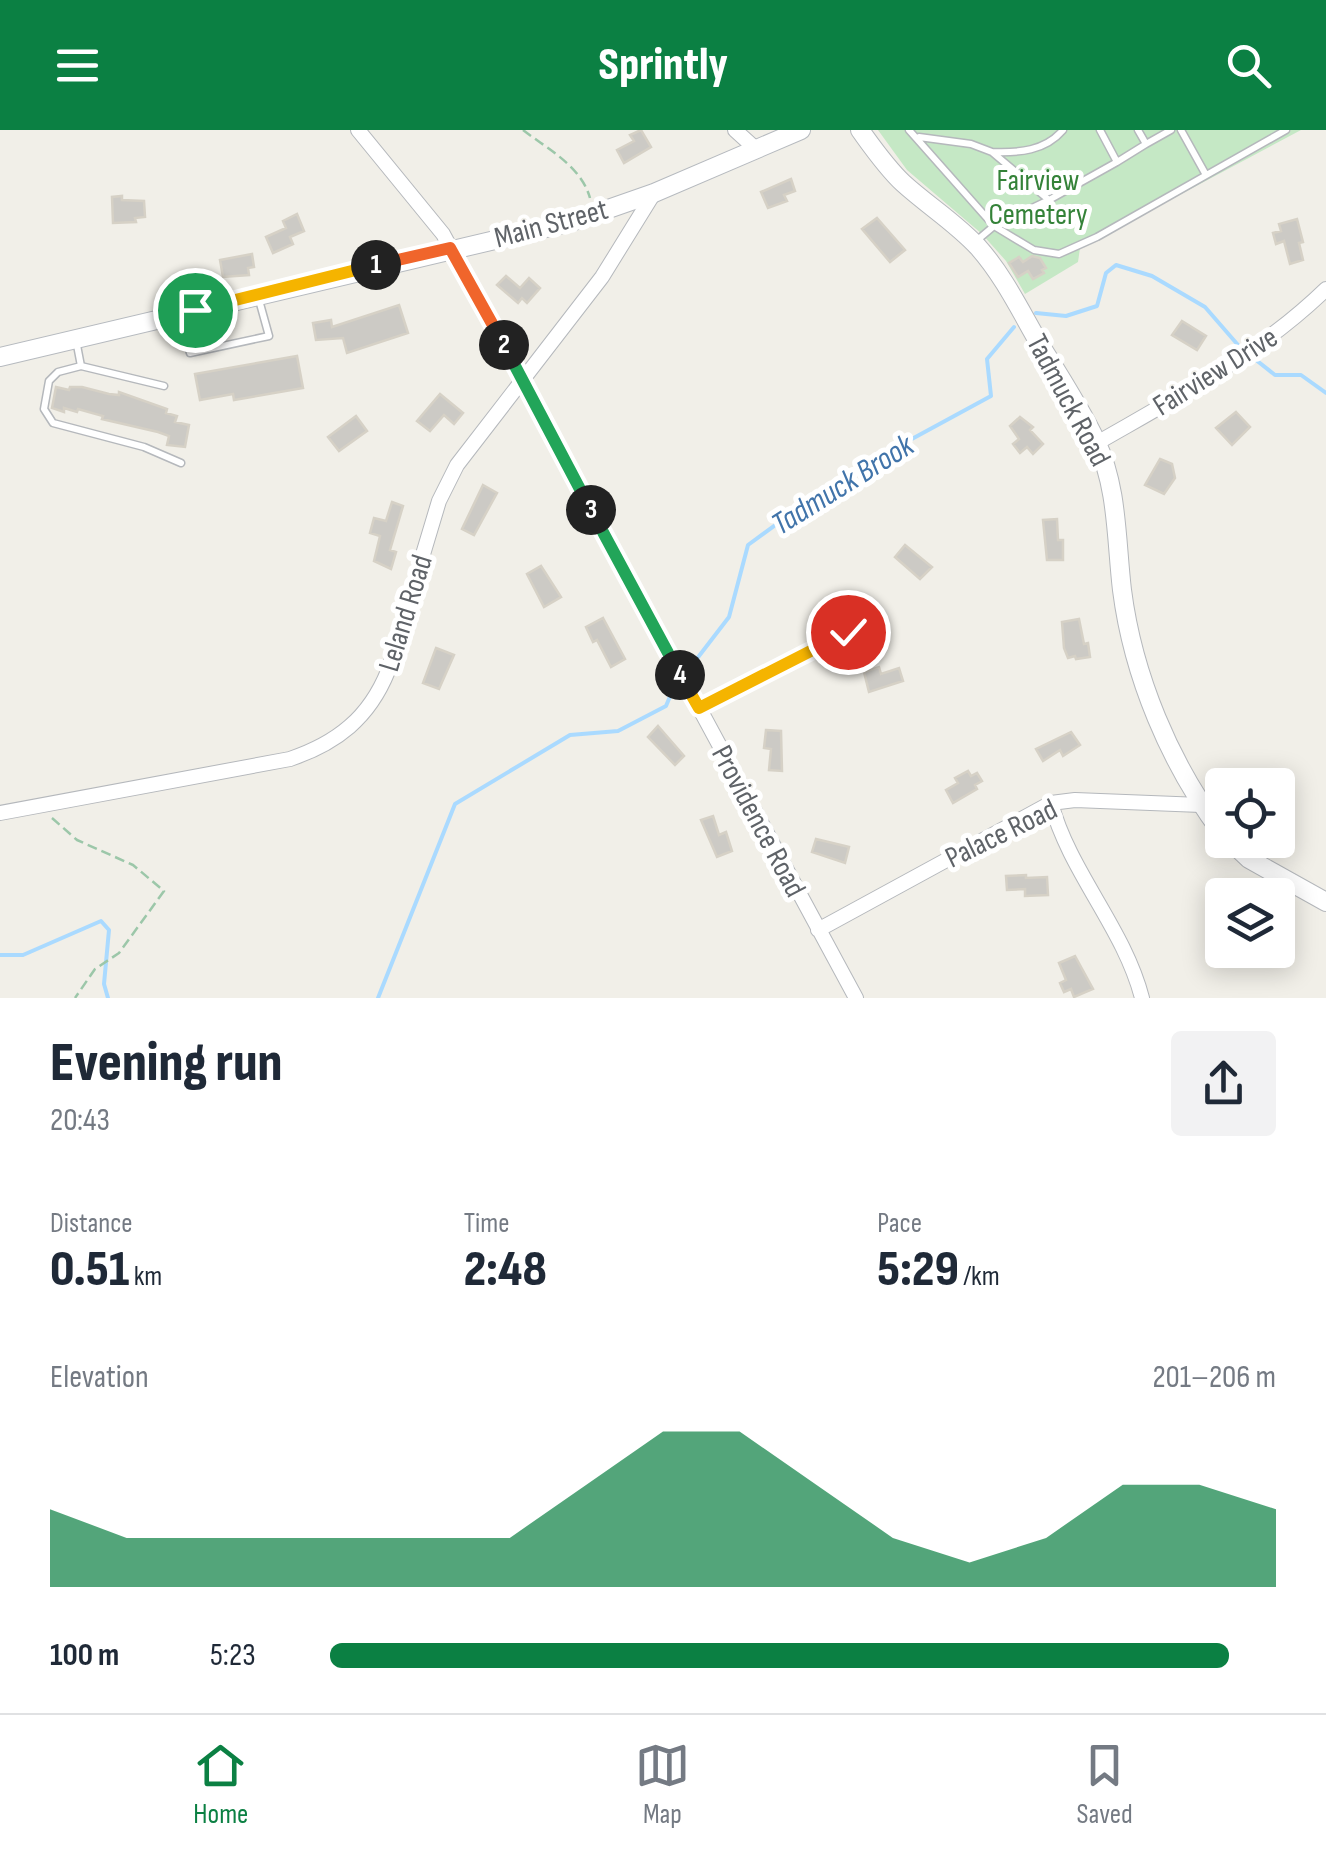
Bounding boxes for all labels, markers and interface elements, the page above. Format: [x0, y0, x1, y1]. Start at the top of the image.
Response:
icon: menu [50, 38, 105, 93]
text: Sprintly [598, 38, 728, 93]
icon: search [1221, 38, 1276, 93]
park label: Fairview Cemetery [989, 163, 1088, 233]
street label: Main Street [491, 192, 612, 256]
pin: 1 [351, 240, 401, 290]
text: 1 [371, 248, 381, 281]
pin [153, 268, 238, 353]
icon: arrive [168, 283, 223, 338]
pin: 2 [479, 320, 529, 370]
street label: Fairview Drive [1147, 320, 1284, 424]
text: 2 [498, 328, 510, 361]
street label: Tadmuck Road [1018, 328, 1118, 473]
water label: Tadmuck Brook [765, 426, 922, 544]
pin: 3 [566, 485, 616, 535]
text: 3 [585, 493, 597, 526]
street label: Leland Road [371, 551, 441, 676]
pin [806, 590, 891, 675]
icon: check [821, 605, 876, 660]
pin: 4 [655, 650, 705, 700]
text: 4 [673, 658, 687, 691]
street label: Providence Road [703, 740, 813, 903]
map controls [1205, 768, 1295, 968]
button: locate [1205, 768, 1295, 858]
street label: Palace Road [940, 791, 1063, 876]
button: layers [1205, 878, 1295, 968]
text: Evening run [50, 1030, 283, 1097]
button: share [1171, 1031, 1276, 1136]
text: 20:43 [50, 1101, 110, 1140]
text: Distance [50, 1207, 133, 1240]
text: Time [464, 1207, 509, 1240]
text: Pace [877, 1207, 922, 1240]
text: 0.51 [50, 1240, 129, 1300]
text: 2:48 [464, 1240, 547, 1300]
text: 5:29 [877, 1240, 959, 1300]
text: km [129, 1260, 162, 1293]
text: /km [959, 1260, 1000, 1293]
text: Elevation [50, 1358, 149, 1397]
text: 201–206 m [1152, 1358, 1276, 1397]
text: 100 m [50, 1636, 119, 1675]
text: 5:23 [210, 1636, 256, 1675]
tab: Home [193, 1738, 248, 1831]
tab: Map [635, 1738, 690, 1831]
tab: Saved [1077, 1738, 1133, 1831]

